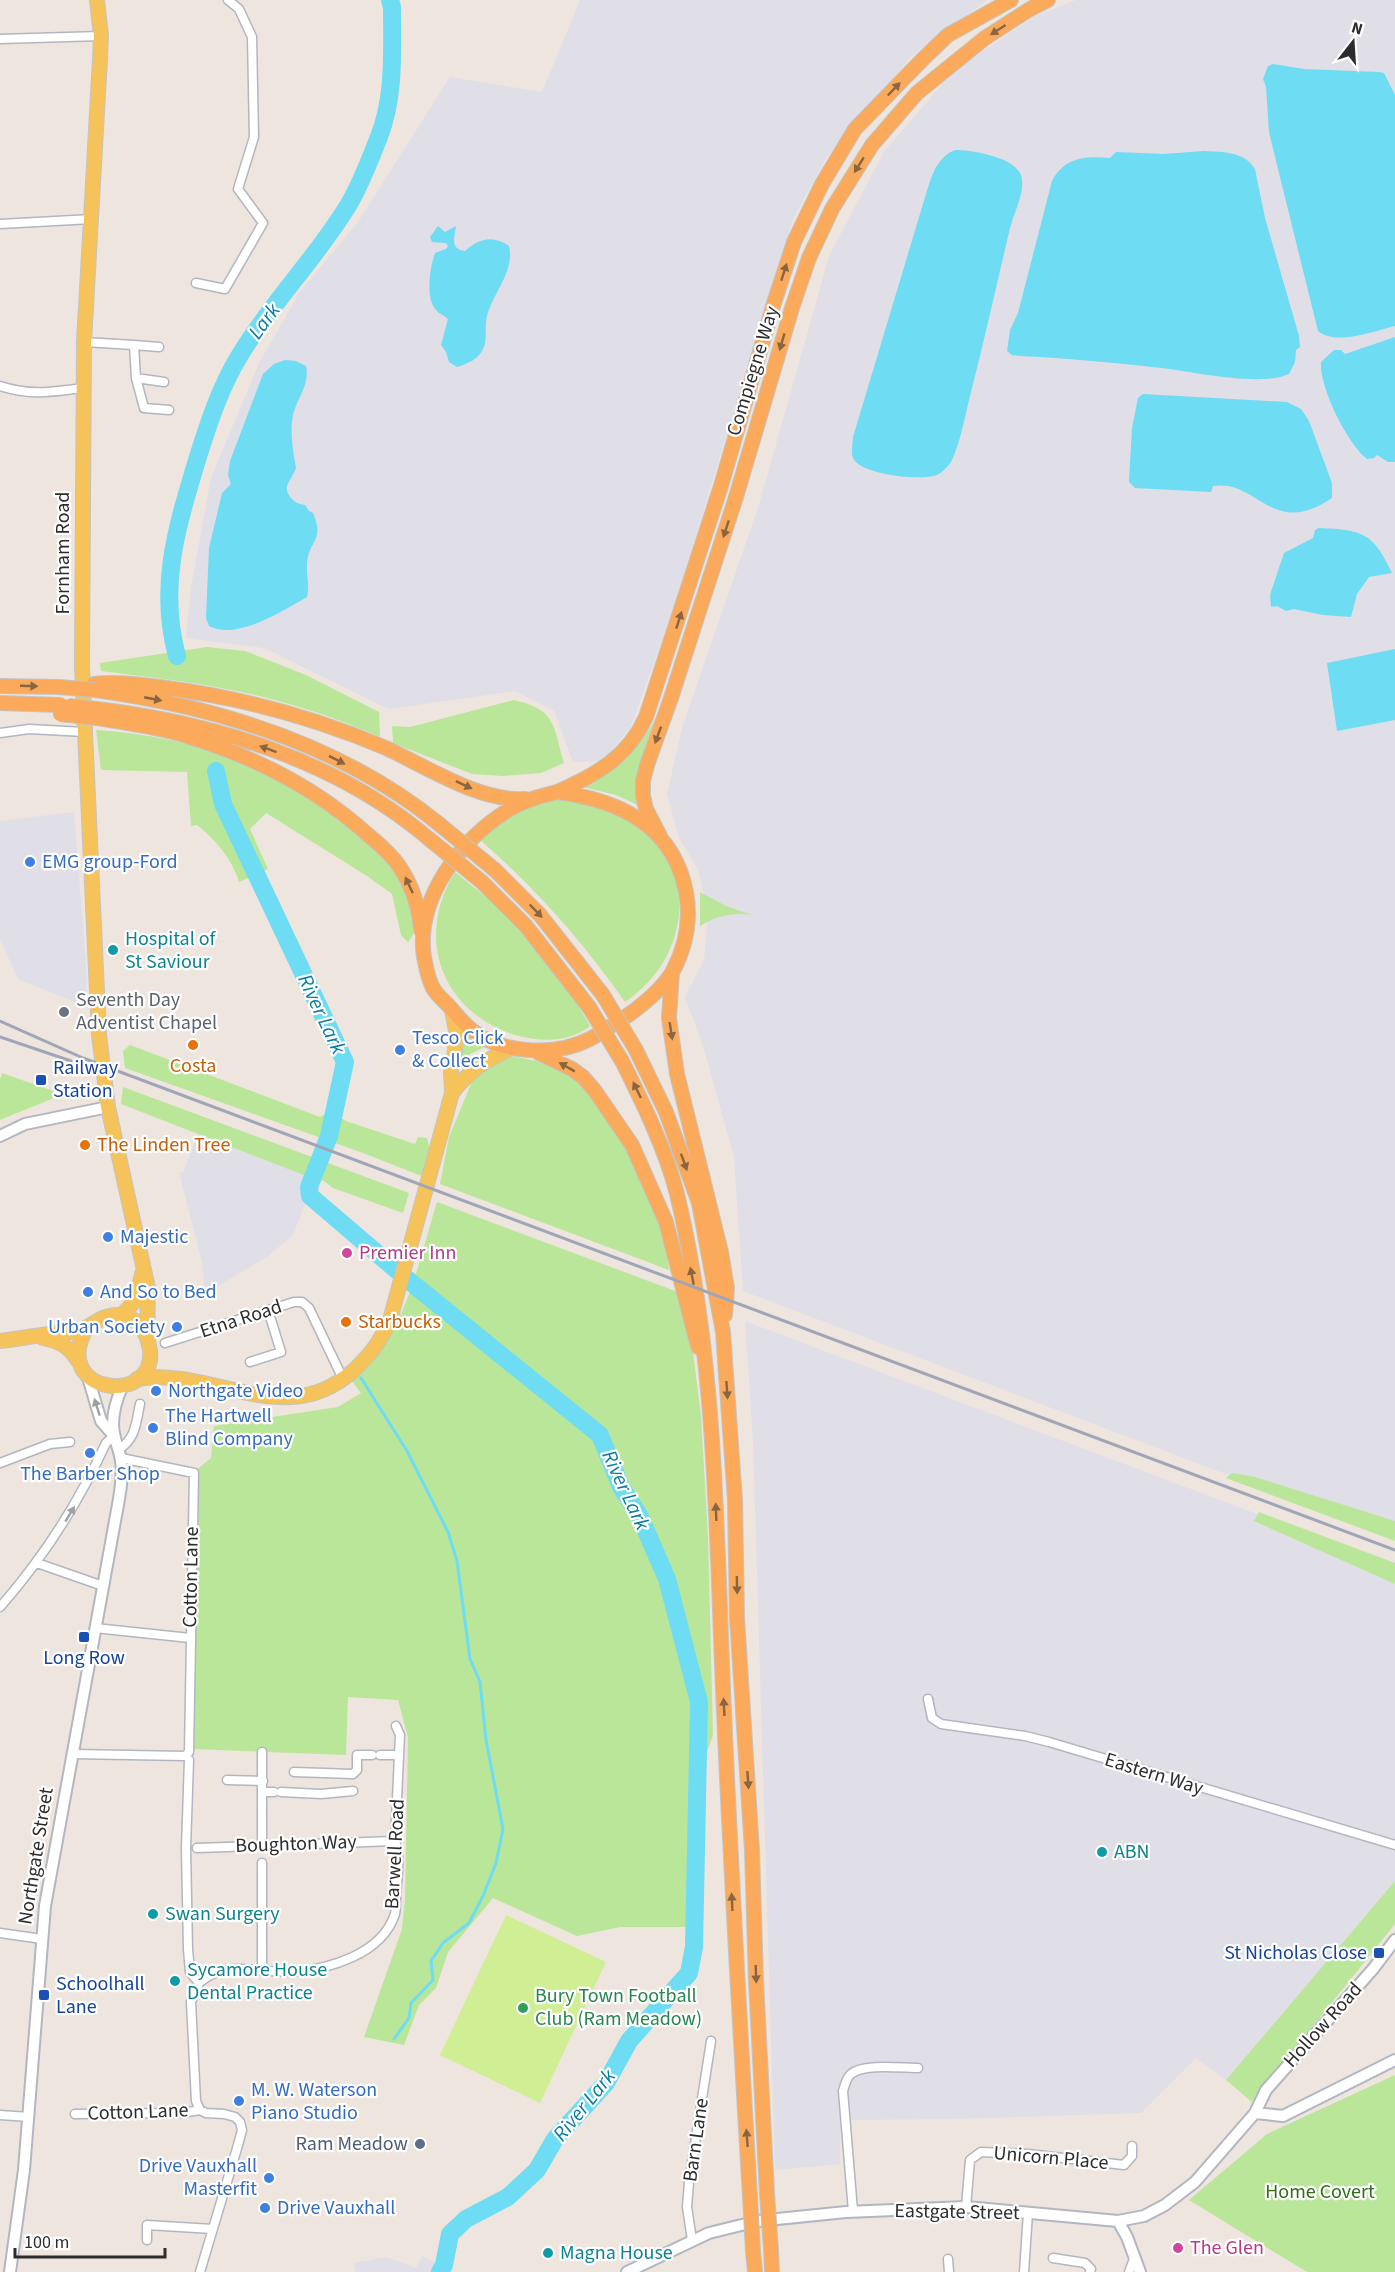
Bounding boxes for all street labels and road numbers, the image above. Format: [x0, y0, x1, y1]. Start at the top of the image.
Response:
street label: Compiegne Way [720, 302, 786, 439]
street label: Fornham Road [49, 492, 77, 614]
street label: Etna Road [196, 1293, 286, 1345]
street label: Cotton Lane [176, 1526, 206, 1628]
street label: Eastern Way [1101, 1746, 1207, 1802]
street label: Northgate Street [11, 1785, 61, 1927]
street label: Barwell Road [378, 1798, 412, 1910]
street label: Boughton Way [235, 1828, 358, 1860]
street label: Hollow Road [1277, 1976, 1369, 2074]
street label: Cotton Lane [87, 2096, 189, 2128]
street label: Barn Lane [676, 2096, 716, 2184]
street label: Unicorn Place [992, 2139, 1110, 2177]
street label: Eastgate Street [894, 2197, 1020, 2227]

